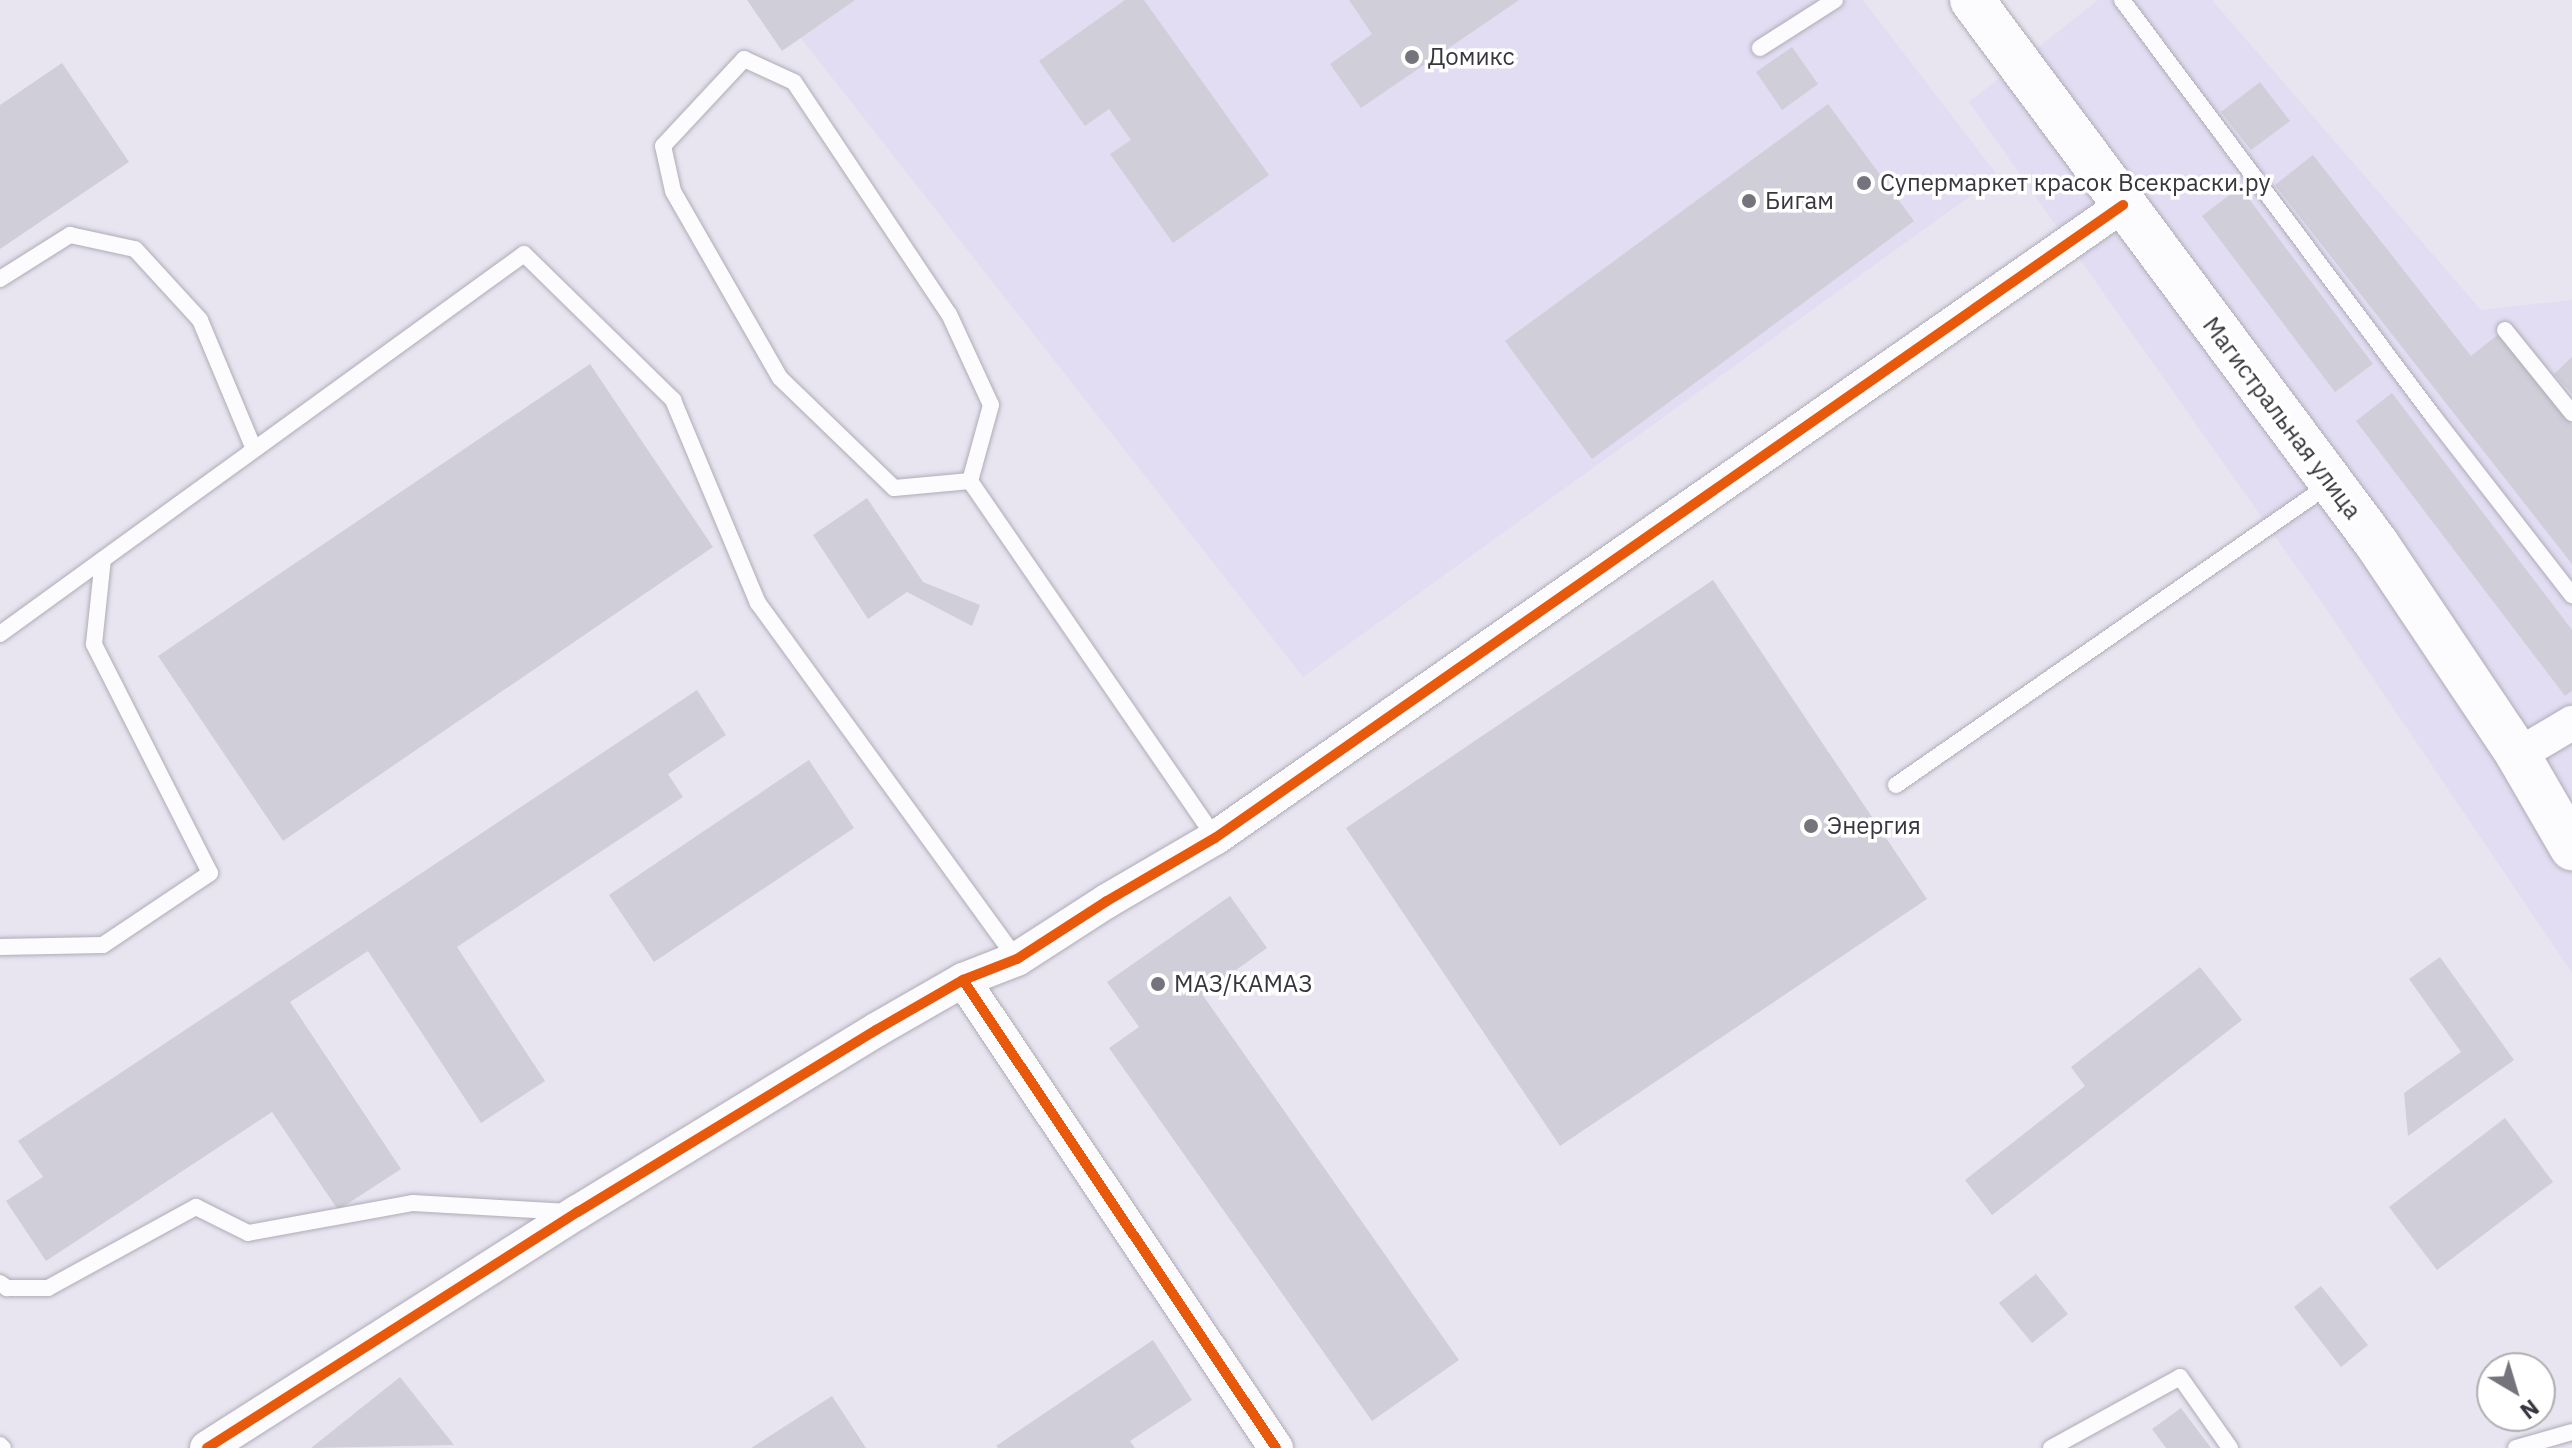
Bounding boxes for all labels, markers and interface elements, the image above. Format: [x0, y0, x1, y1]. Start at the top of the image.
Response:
place label: Домикс [1428, 43, 1514, 71]
marker: Домикс [1403, 48, 1421, 66]
place label: Супермаркет красок Всекраски.ру [1880, 169, 2270, 197]
marker: Супермаркет красок Всекраски.ру [1855, 174, 1873, 192]
place label: Бигам [1765, 187, 1834, 215]
marker: Бигам [1740, 192, 1758, 210]
street label: Магистральная улица [2197, 311, 2367, 525]
place label: Энергия [1827, 812, 1921, 840]
marker: Энергия [1802, 817, 1820, 835]
place label: МАЗ/КАМАЗ [1174, 970, 1312, 998]
marker: МАЗ/КАМАЗ [1149, 975, 1167, 993]
north arrow [2476, 1352, 2556, 1432]
text: N [2515, 1393, 2545, 1426]

